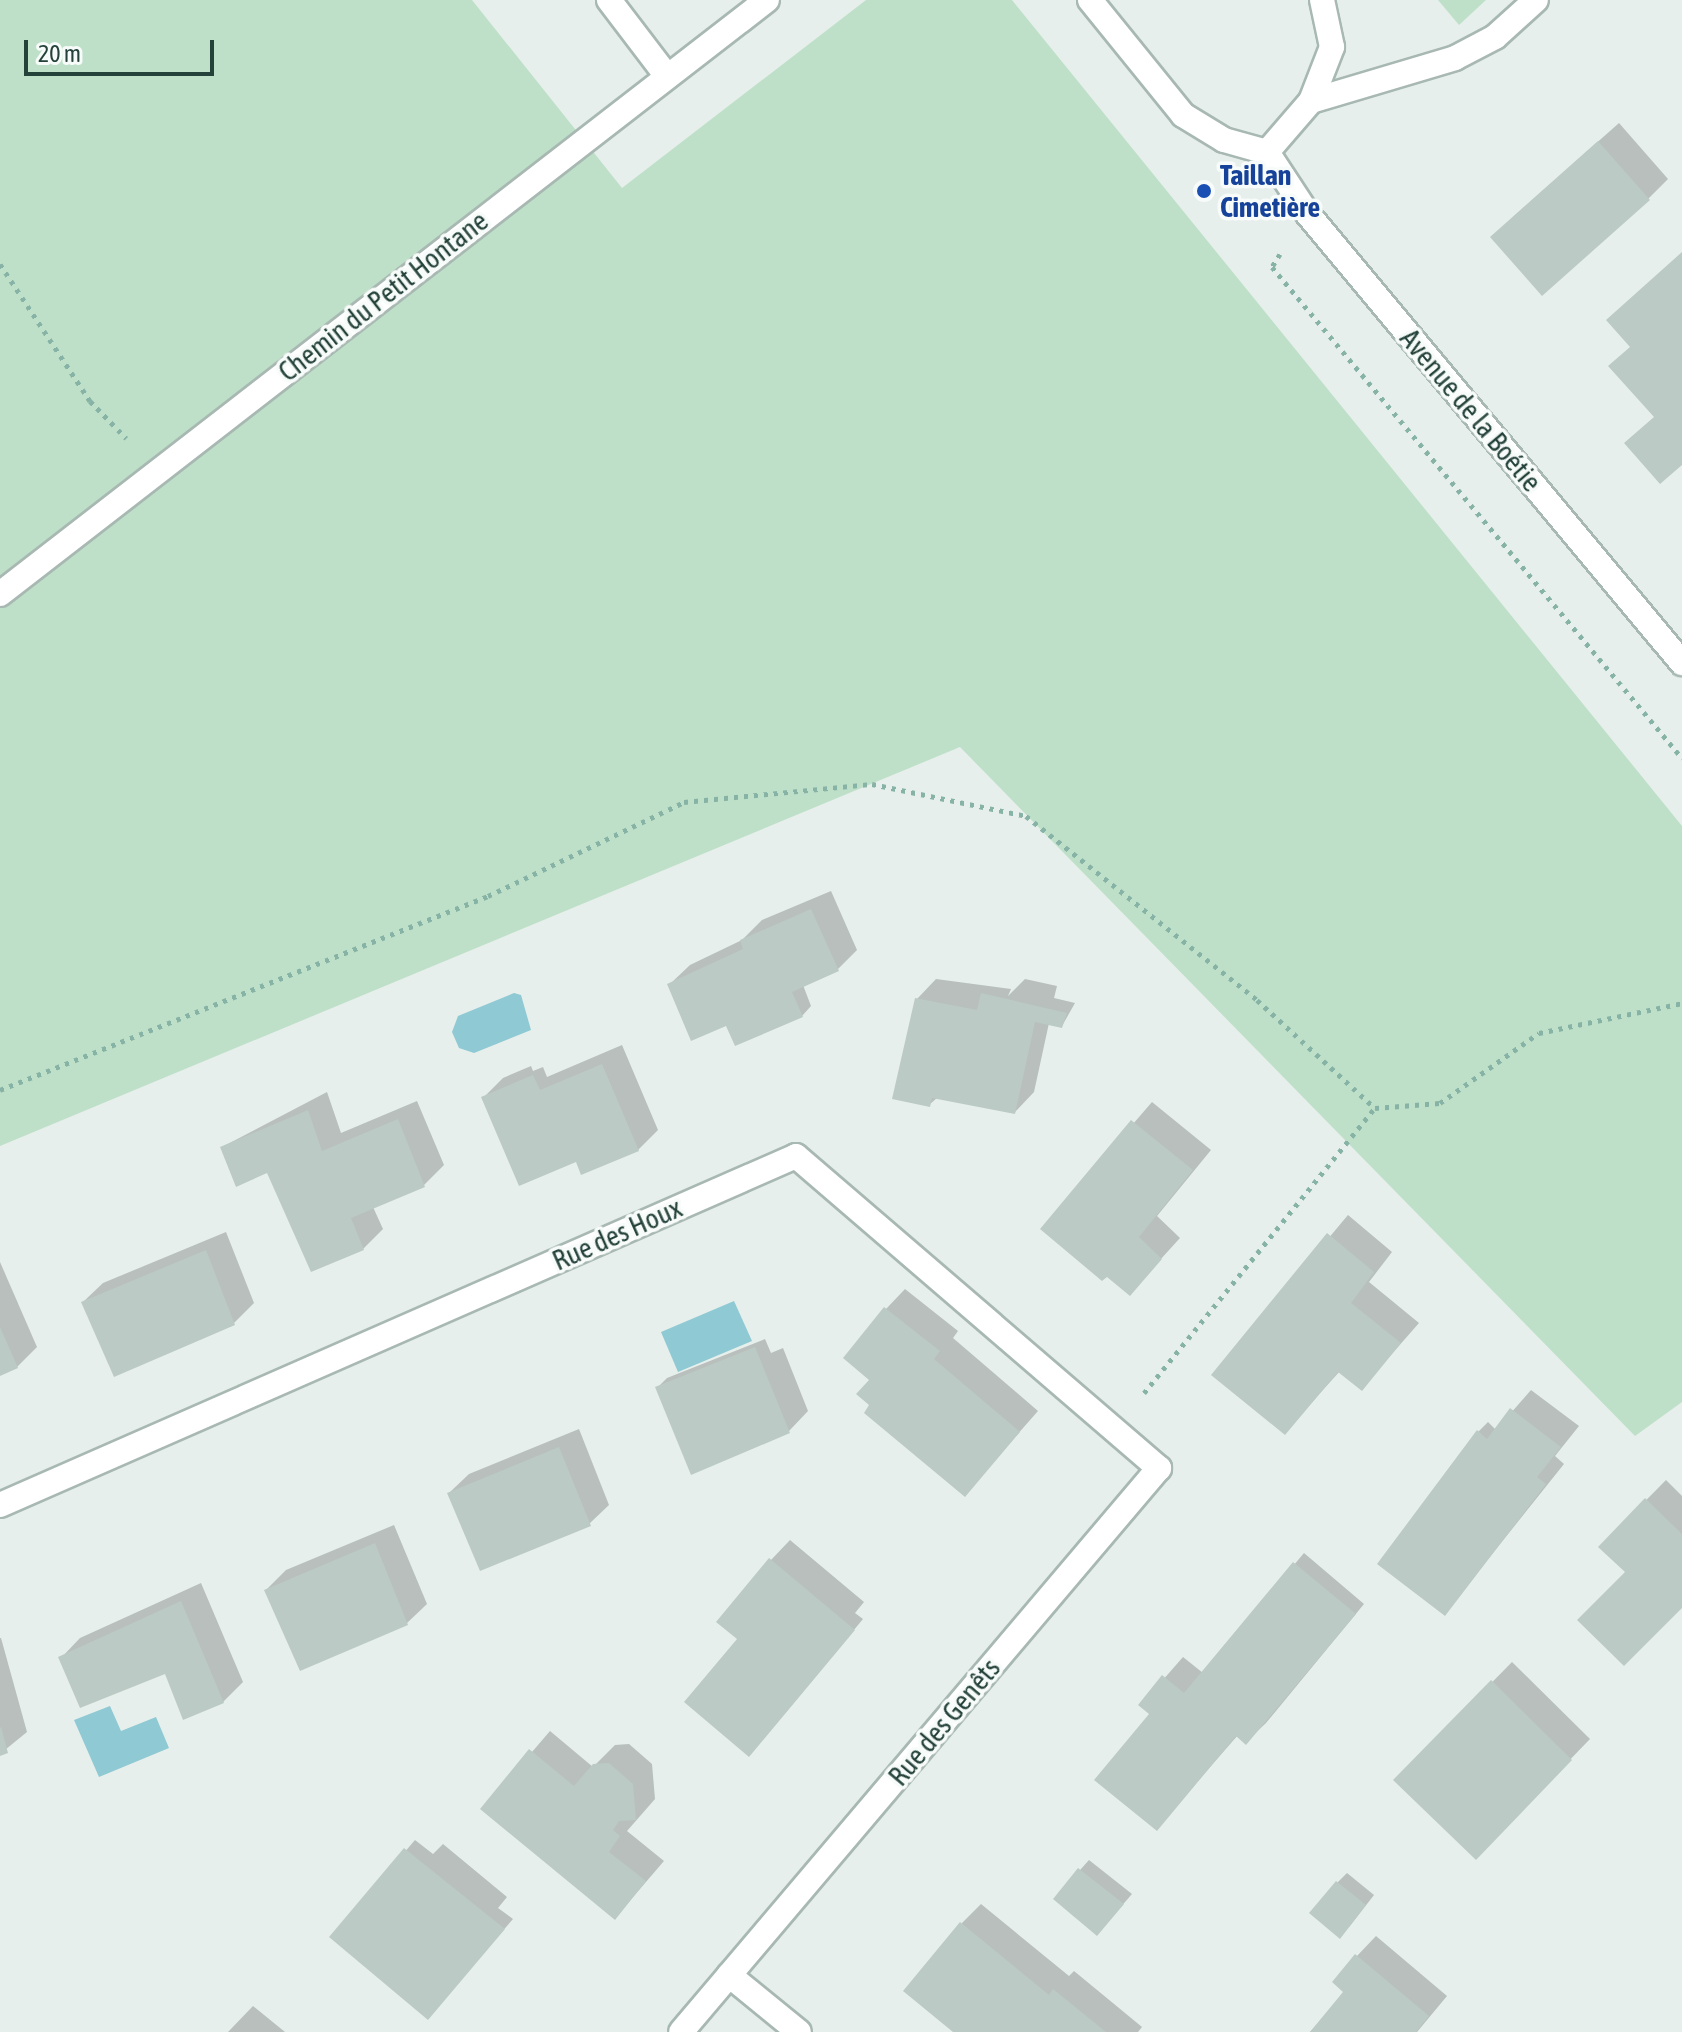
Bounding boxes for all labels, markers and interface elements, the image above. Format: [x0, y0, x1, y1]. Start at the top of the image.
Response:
scale bar [28, 24, 218, 74]
text: 20 m [38, 40, 81, 67]
place label: Taillan Cimetière [1220, 158, 1320, 224]
marker: Taillan Cimetière [1195, 182, 1213, 200]
street label: Chemin du Petit Hontane [272, 204, 494, 388]
street label: Avenue de la Boétie [1393, 322, 1549, 498]
street label: Rue des Houx [547, 1191, 687, 1277]
street label: Rue des Genêts [881, 1652, 1007, 1792]

